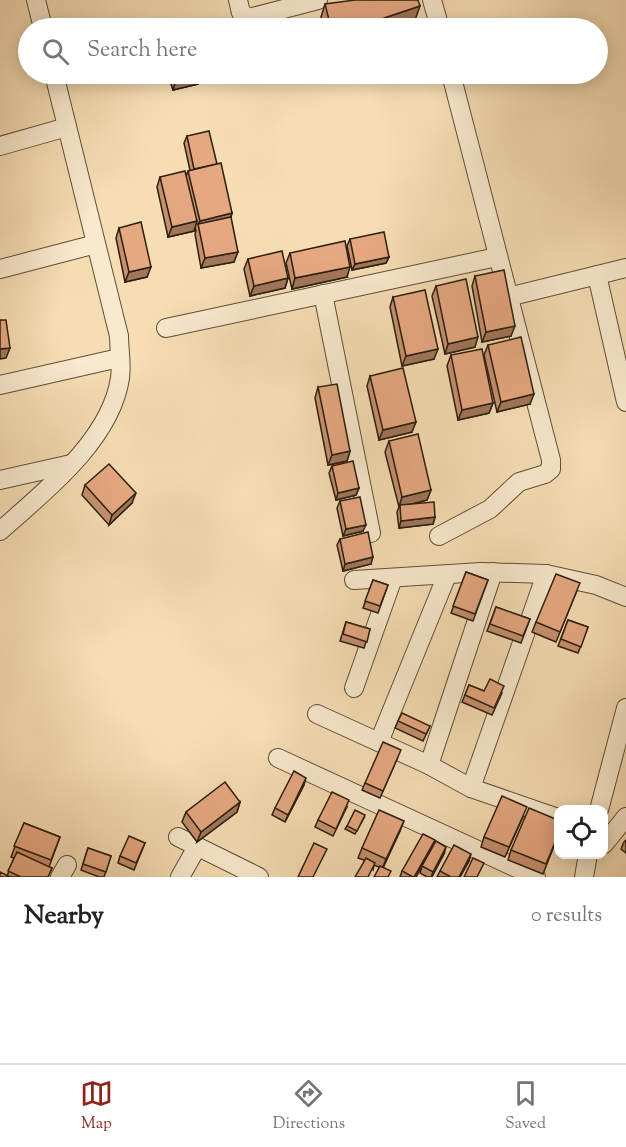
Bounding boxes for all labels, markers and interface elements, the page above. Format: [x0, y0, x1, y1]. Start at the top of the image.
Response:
search box [18, 18, 608, 84]
icon: search [39, 35, 72, 68]
text: Search here [87, 35, 197, 67]
map controls [554, 805, 608, 859]
button: locate [554, 805, 608, 859]
text: Nearby [24, 898, 104, 935]
text: 0 results [531, 902, 602, 931]
tab: Map [80, 1077, 113, 1136]
tab: Directions [273, 1077, 345, 1136]
tab: Saved [505, 1077, 546, 1136]

